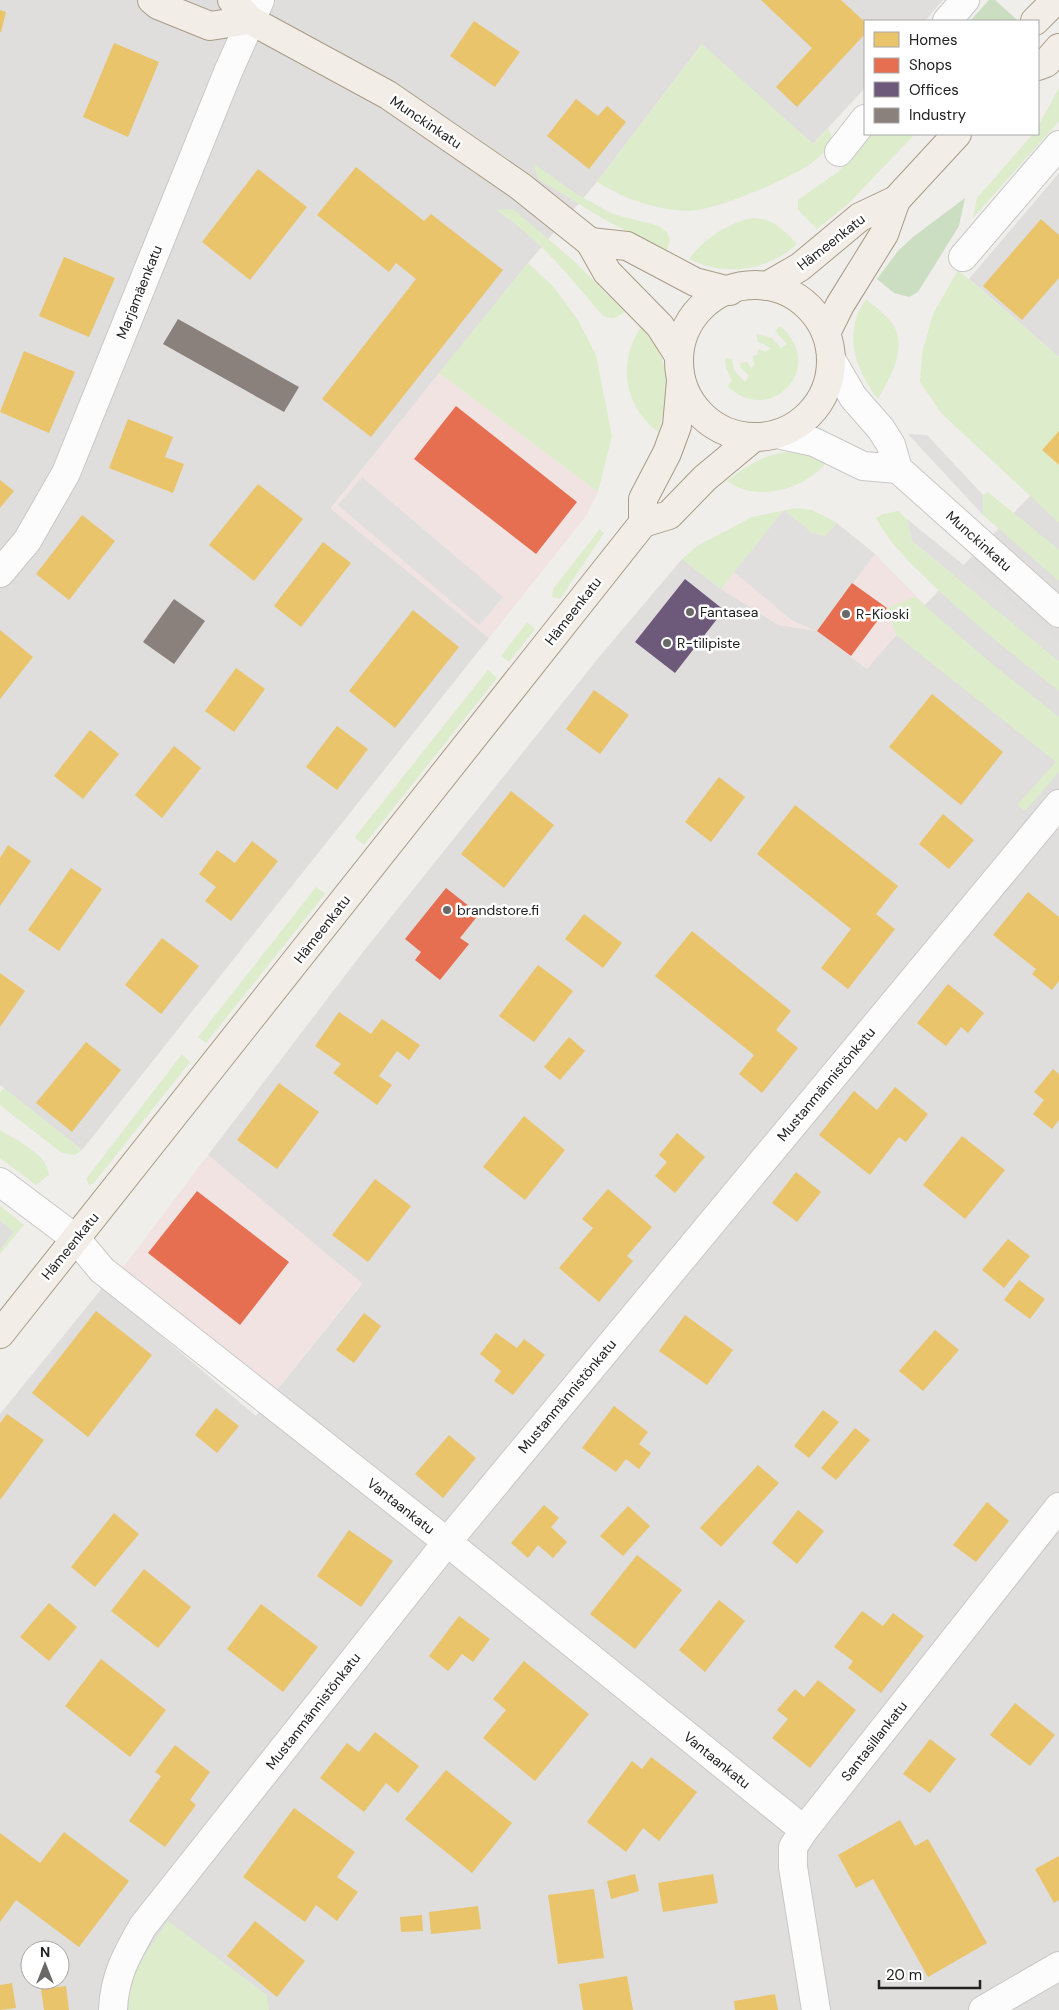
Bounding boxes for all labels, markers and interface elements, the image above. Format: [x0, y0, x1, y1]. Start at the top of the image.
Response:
legend [864, 20, 1039, 135]
text: Homes [909, 30, 958, 50]
text: Shops [909, 55, 952, 75]
text: Offices [909, 80, 959, 100]
street label: Munckinkatu [387, 92, 465, 152]
text: Industry [909, 105, 967, 125]
street label: Hämeenkatu [793, 210, 869, 274]
street label: Marjamäenkatu [112, 242, 166, 342]
street label: Munckinkatu [942, 507, 1016, 575]
street label: Hämeenkatu [541, 573, 605, 649]
place label: Fantasea [700, 603, 758, 621]
place label: R-Kioski [856, 605, 909, 623]
marker: Fantasea [684, 606, 696, 618]
marker: R-Kioski [840, 608, 852, 620]
place label: R-tilipiste [677, 634, 740, 652]
marker: R-tilipiste [661, 637, 673, 649]
street label: Hämeenkatu [290, 891, 354, 967]
place label: brandstore.fi [457, 901, 539, 919]
marker: brandstore.fi [441, 904, 453, 916]
street label: Mustanmännistönkatu [773, 1023, 879, 1145]
street label: Hämeenkatu [37, 1209, 103, 1283]
street label: Mustanmännistönkatu [514, 1335, 620, 1457]
street label: Vantaankatu [364, 1474, 438, 1538]
street label: Mustanmännistönkatu [262, 1649, 364, 1773]
street label: Santasillankatu [837, 1697, 911, 1785]
street label: Vantaankatu [680, 1728, 754, 1792]
north arrow [20, 1940, 70, 1990]
text: N [40, 1943, 50, 1961]
scale bar [879, 1958, 980, 1990]
text: 20 m [886, 1965, 922, 1985]

